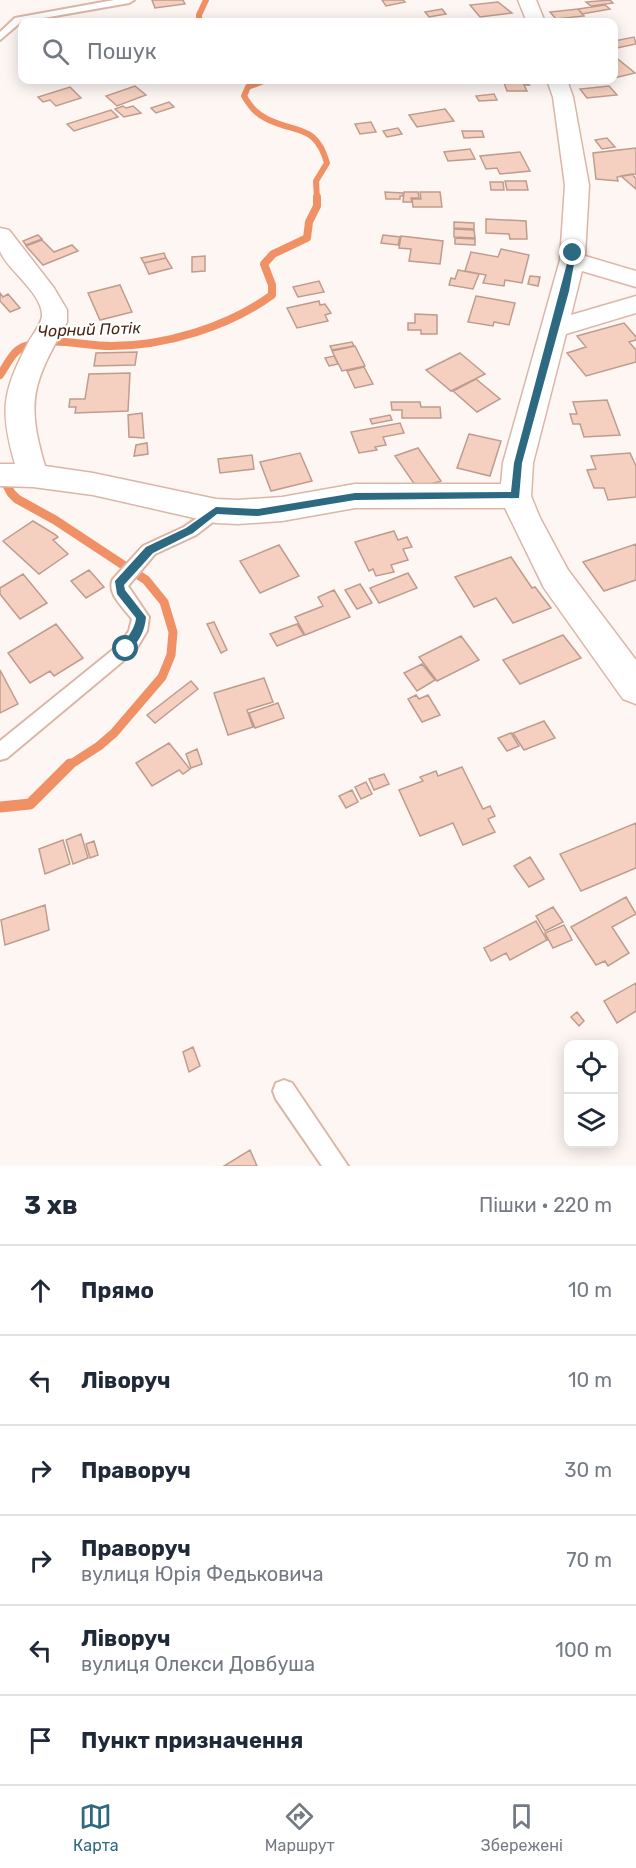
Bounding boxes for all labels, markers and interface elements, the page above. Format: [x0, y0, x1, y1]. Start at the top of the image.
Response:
search box [18, 18, 618, 84]
icon: search [39, 35, 72, 68]
text: Пошук [87, 38, 157, 65]
route end [559, 239, 585, 265]
water label: Чорний Потік [37, 318, 142, 341]
route start [112, 635, 138, 661]
map controls [564, 1040, 618, 1148]
button: locate [564, 1040, 618, 1094]
button: layers [564, 1094, 618, 1148]
text: 3 хв [24, 1190, 78, 1221]
text: Пішки · 220 m [479, 1193, 612, 1217]
icon: ahead [24, 1274, 57, 1307]
text: Прямо [81, 1277, 154, 1304]
text: 10 m [568, 1278, 612, 1302]
icon: left [24, 1364, 57, 1397]
text: Ліворуч [81, 1367, 171, 1394]
text: 10 m [568, 1368, 612, 1392]
icon: right [24, 1454, 57, 1487]
text: Праворуч [81, 1457, 191, 1484]
text: 30 m [565, 1458, 612, 1482]
text: Праворуч [81, 1535, 191, 1562]
icon: right [24, 1544, 57, 1577]
text: 70 m [566, 1548, 612, 1572]
text: вулиця Юрія Федьковича [81, 1562, 324, 1586]
text: Ліворуч [81, 1625, 171, 1652]
icon: left [24, 1634, 57, 1667]
text: 100 m [555, 1638, 612, 1662]
text: вулиця Олекси Довбуша [81, 1652, 315, 1676]
icon: arrive [24, 1724, 57, 1757]
text: Пункт призначення [81, 1727, 303, 1754]
tab: Карта [73, 1800, 119, 1855]
tab: Маршрут [265, 1800, 335, 1855]
tab: Збережені [481, 1800, 563, 1855]

